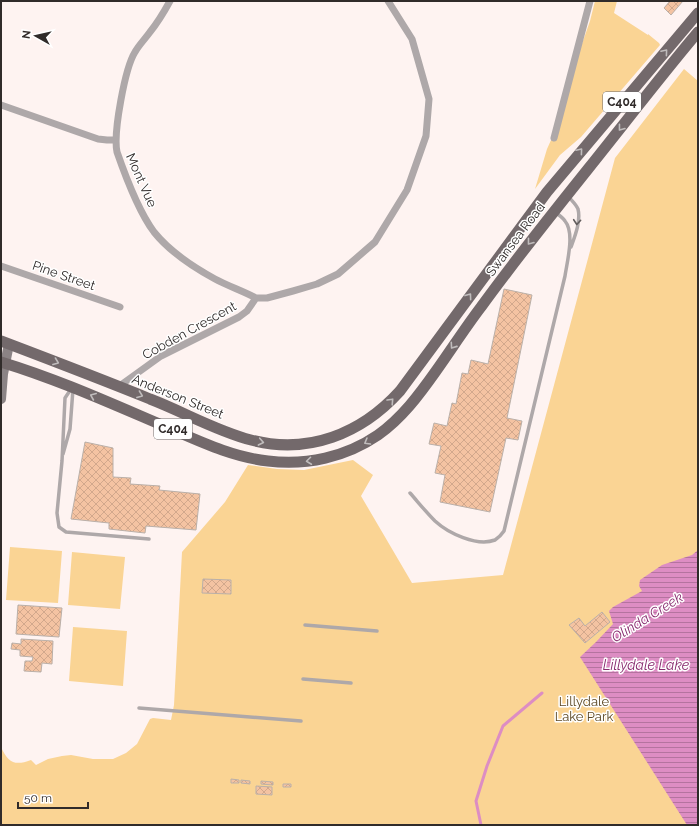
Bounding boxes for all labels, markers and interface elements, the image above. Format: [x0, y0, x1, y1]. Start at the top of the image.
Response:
north arrow [16, 16, 56, 56]
text: N [20, 30, 34, 40]
one-way arrow [660, 49, 667, 57]
road number: C404 [603, 92, 641, 112]
one-way arrow [618, 123, 625, 130]
one-way arrow [576, 148, 583, 155]
street label: Mont Vue [123, 151, 160, 210]
street label: Swansea Road [483, 200, 548, 279]
one-way arrow [573, 219, 582, 225]
one-way arrow [528, 238, 535, 245]
street label: Pine Street [30, 258, 98, 293]
one-way arrow [464, 294, 471, 301]
street label: Cobden Crescent [140, 298, 239, 362]
one-way arrow [451, 342, 458, 349]
one-way arrow [52, 358, 59, 366]
street label: Anderson Street [130, 371, 226, 422]
one-way arrow [136, 391, 143, 399]
one-way arrow [90, 393, 98, 401]
one-way arrow [386, 398, 393, 405]
road number: C404 [154, 419, 192, 439]
one-way arrow [364, 437, 371, 444]
one-way arrow [258, 438, 264, 446]
one-way arrow [306, 456, 312, 465]
water label: Olinda Creek [608, 588, 686, 645]
water label: Lillydale Lake [603, 657, 690, 673]
park label: Lillydale Lake Park [555, 694, 613, 724]
scale bar [18, 784, 88, 810]
text: 50 m [24, 791, 52, 805]

